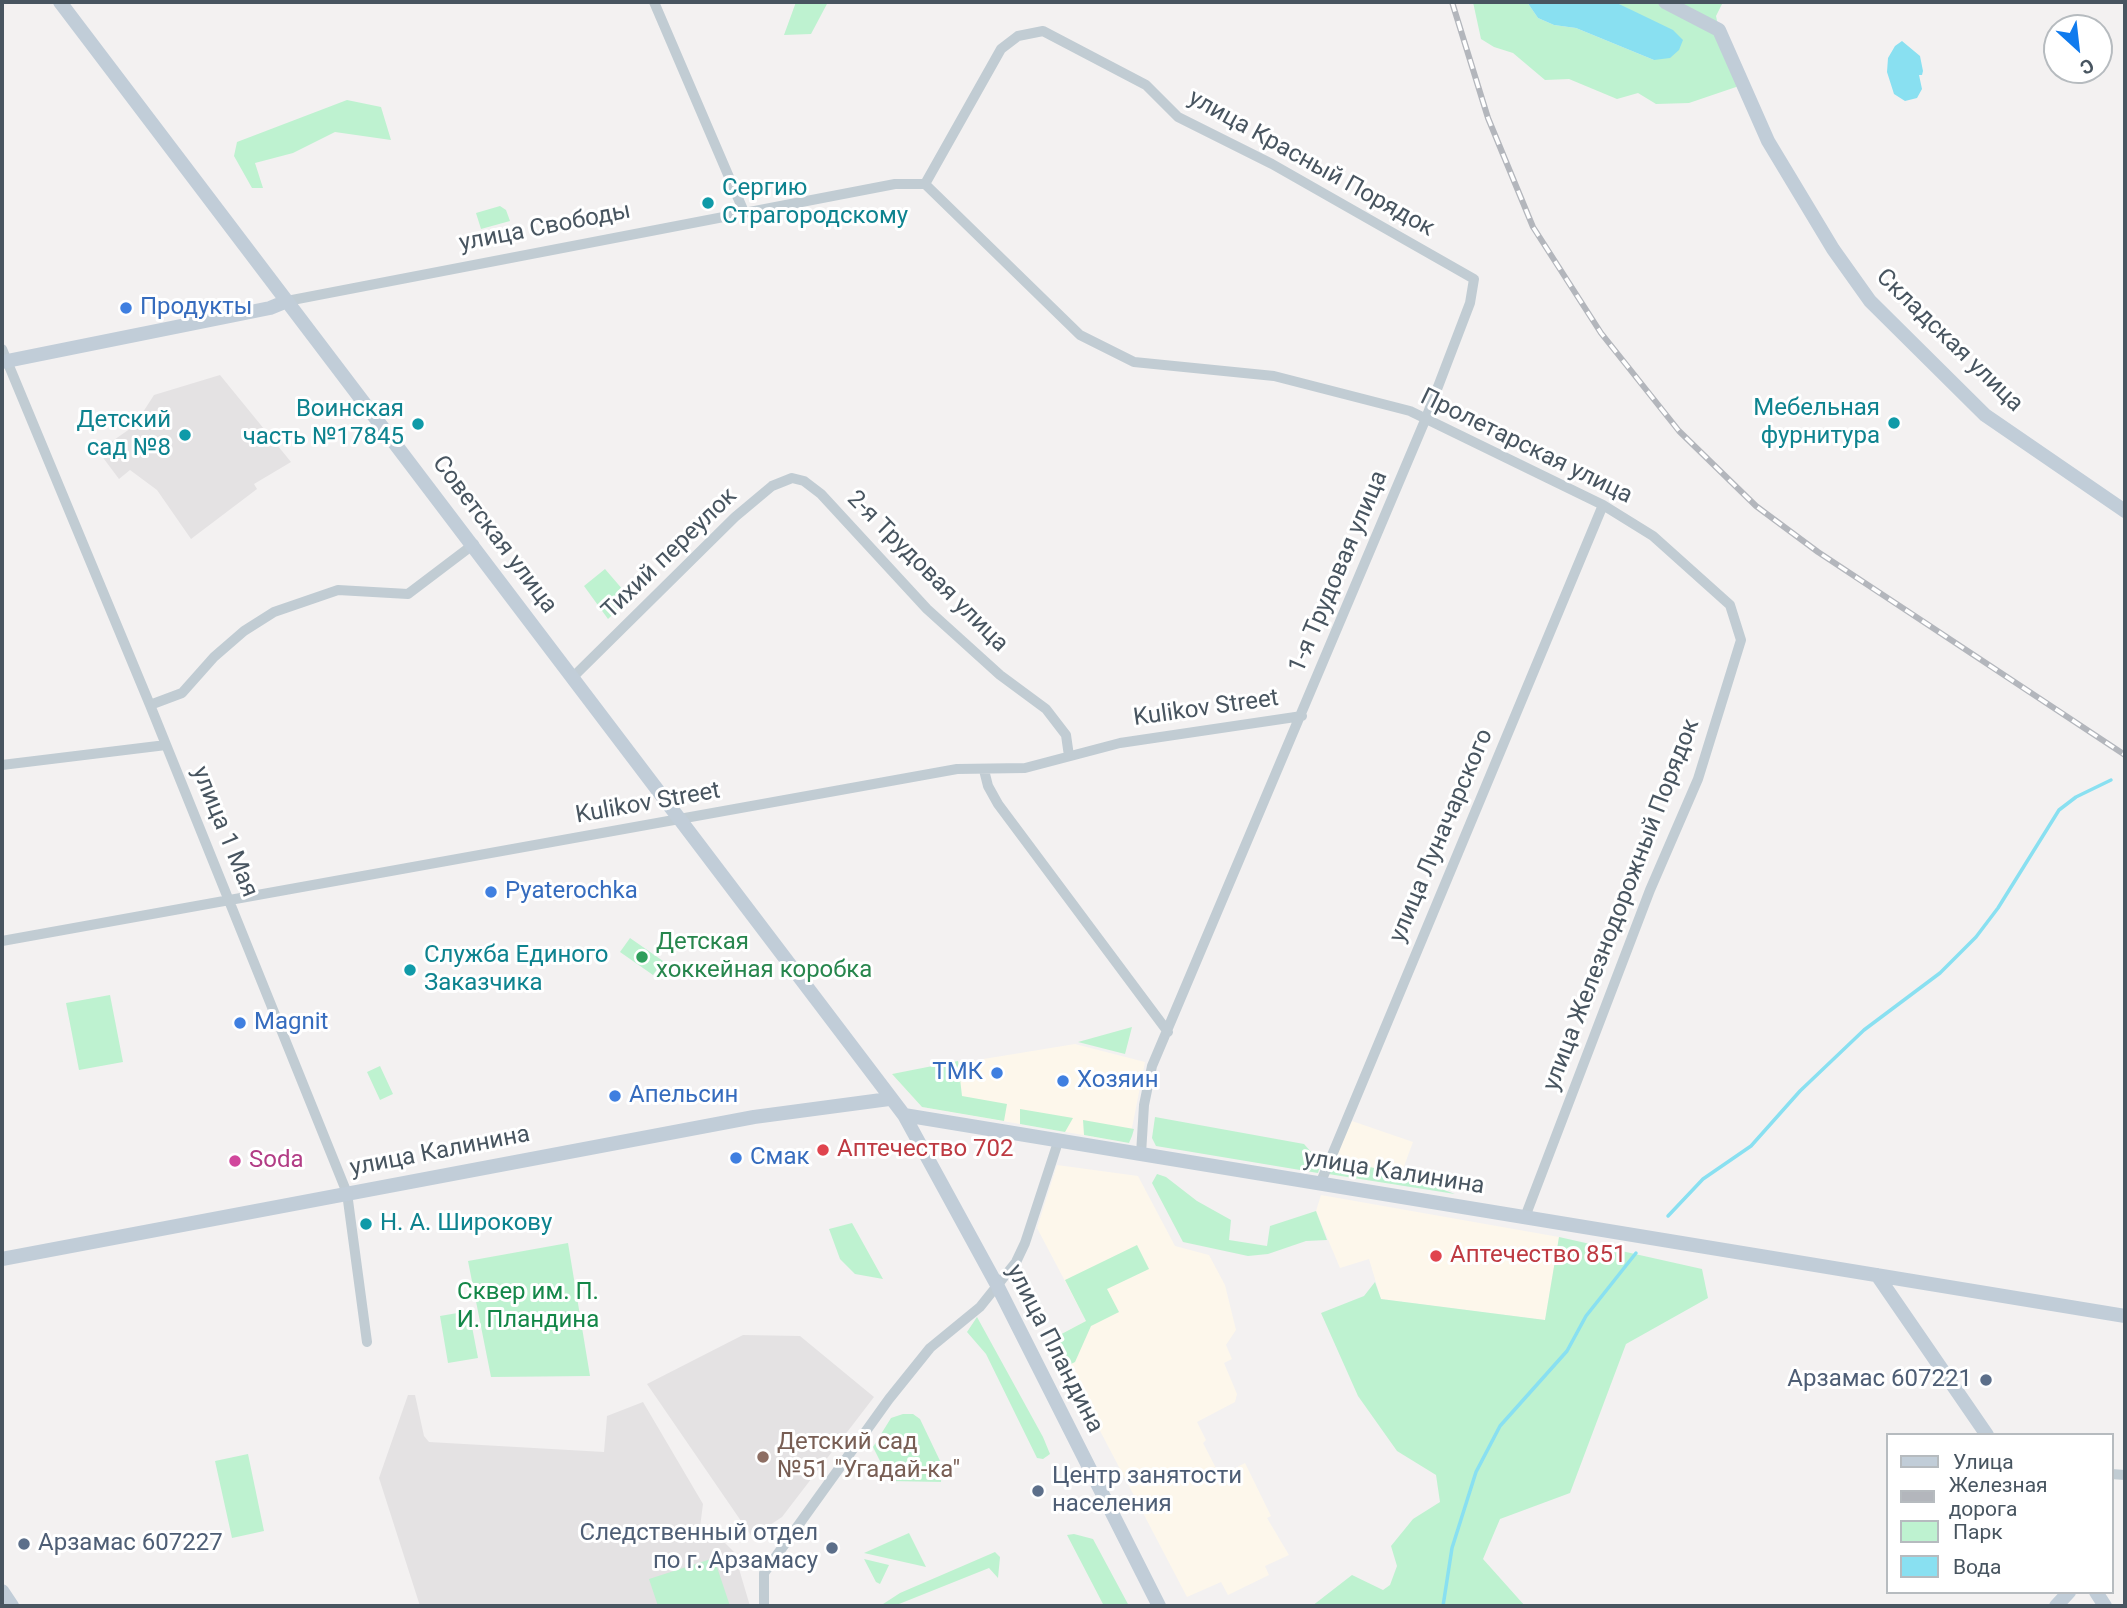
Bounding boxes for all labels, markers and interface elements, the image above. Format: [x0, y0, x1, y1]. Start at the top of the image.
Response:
north arrow [2043, 14, 2113, 84]
text: С [2076, 53, 2098, 79]
street label: улица Красный Порядок [1183, 84, 1439, 244]
place label: Сергию Страгородскому [722, 175, 908, 231]
marker: Сергию Страгородскому [700, 195, 716, 211]
street label: улица Свободы [457, 197, 633, 259]
street label: Складская улица [1869, 263, 2029, 419]
place label: Продукты [140, 294, 252, 322]
marker: Продукты [118, 300, 134, 316]
street label: Пролетарская улица [1415, 383, 1637, 511]
place label: Мебельная фурнитура [1753, 395, 1880, 451]
place label: Воинская часть №17845 [243, 396, 404, 452]
place label: Детский сад №8 [77, 407, 171, 463]
marker: Мебельная фурнитура [1886, 415, 1902, 431]
marker: Воинская часть №17845 [410, 416, 426, 432]
marker: Детский сад №8 [177, 427, 193, 443]
street label: Советская улица [425, 451, 563, 619]
street label: 1-я Трудовая улица [1283, 467, 1395, 677]
street label: Тихий переулок [597, 482, 743, 626]
street label: 2-я Трудовая улица [840, 485, 1014, 659]
street label: Kulikov Street [1132, 685, 1280, 733]
street label: улица Железнодорожный Порядок [1538, 715, 1706, 1095]
street label: улица Луначарского [1384, 725, 1500, 947]
street label: улица 1 Мая [185, 762, 263, 902]
street label: Kulikov Street [573, 777, 723, 831]
place label: Pyaterochka [505, 878, 638, 906]
marker: Pyaterochka [483, 884, 499, 900]
place label: Детская хоккейная коробка [656, 929, 872, 985]
place label: Служба Единого Заказчика [424, 942, 609, 998]
marker: Детская хоккейная коробка [634, 949, 650, 965]
marker: Служба Единого Заказчика [402, 962, 418, 978]
place label: Magnit [254, 1009, 328, 1037]
marker: Magnit [232, 1015, 248, 1031]
place label: ТМК [932, 1059, 983, 1087]
marker: ТМК [989, 1065, 1005, 1081]
place label: Хозяин [1077, 1067, 1159, 1095]
marker: Хозяин [1055, 1073, 1071, 1089]
place label: Апельсин [629, 1082, 738, 1110]
marker: Апельсин [607, 1088, 623, 1104]
street label: улица Калинина [348, 1120, 532, 1184]
place label: Аптечество 702 [837, 1136, 1014, 1164]
marker: Аптечество 702 [815, 1142, 831, 1158]
place label: Смак [750, 1144, 809, 1172]
street label: улица Калинина [1302, 1144, 1486, 1202]
place label: Soda [249, 1147, 304, 1175]
marker: Смак [728, 1150, 744, 1166]
marker: Soda [227, 1153, 243, 1169]
place label: Н. А. Широкову [380, 1210, 552, 1238]
marker: Н. А. Широкову [358, 1216, 374, 1232]
place label: Аптечество 851 [1450, 1242, 1627, 1270]
marker: Аптечество 851 [1428, 1248, 1444, 1264]
street label: улица Пландина [999, 1260, 1109, 1438]
park label: Сквер им. П. И. Пландина [457, 1279, 599, 1335]
place label: Арзамас 607221 [1787, 1366, 1972, 1394]
marker: Арзамас 607221 [1978, 1372, 1994, 1388]
place label: Детский сад №51 "Угадай-ка" [777, 1429, 960, 1485]
legend [1885, 1433, 2113, 1594]
marker: Детский сад №51 "Угадай-ка" [755, 1449, 771, 1465]
text: Улица [1953, 1450, 2014, 1474]
place label: Центр занятости населения [1052, 1463, 1242, 1519]
text: Железная дорога [1949, 1473, 2048, 1521]
marker: Центр занятости населения [1030, 1483, 1046, 1499]
place label: Следственный отдел по г. Арзамасу [580, 1520, 818, 1576]
text: Парк [1953, 1520, 2003, 1544]
place label: Арзамас 607227 [38, 1530, 223, 1558]
marker: Арзамас 607227 [16, 1536, 32, 1552]
marker: Следственный отдел по г. Арзамасу [824, 1540, 840, 1556]
text: Вода [1953, 1555, 2001, 1579]

